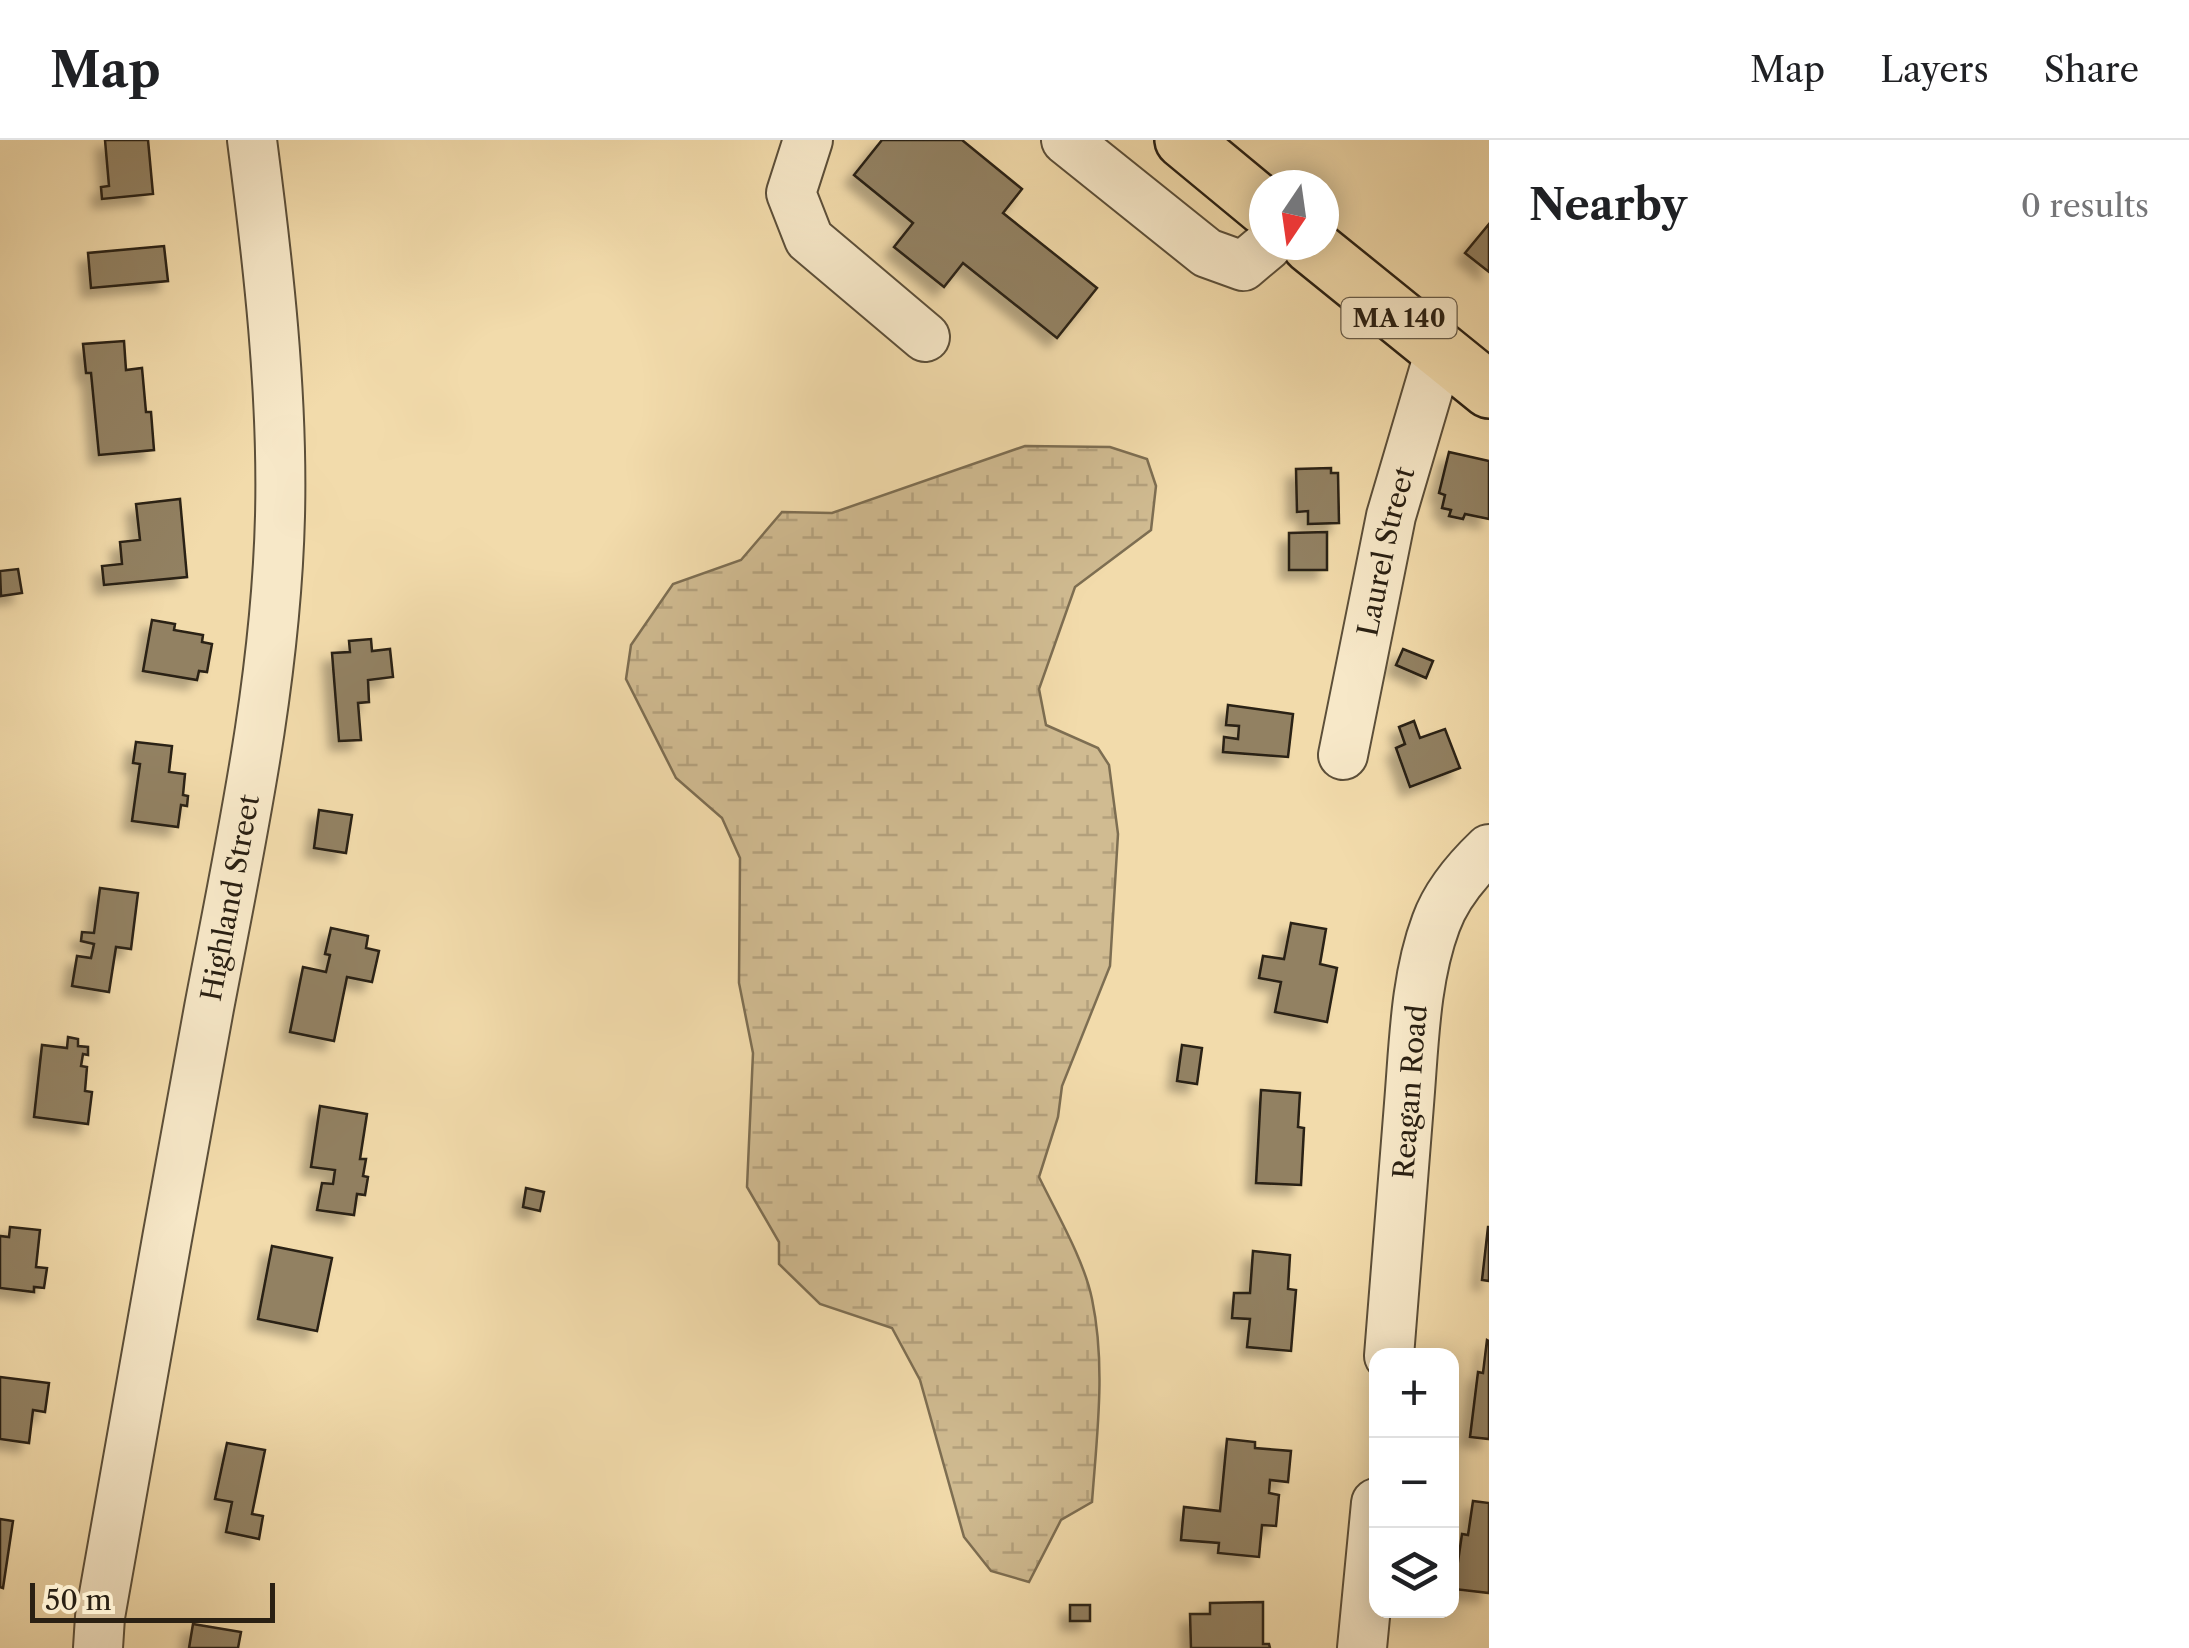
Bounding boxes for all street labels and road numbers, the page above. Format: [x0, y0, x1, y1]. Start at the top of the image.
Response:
road number: MA 140 [1342, 298, 1456, 338]
street label: Laurel Street [1350, 463, 1422, 639]
street label: Highland Street [194, 792, 266, 1004]
street label: Reagan Road [1386, 1003, 1434, 1180]

